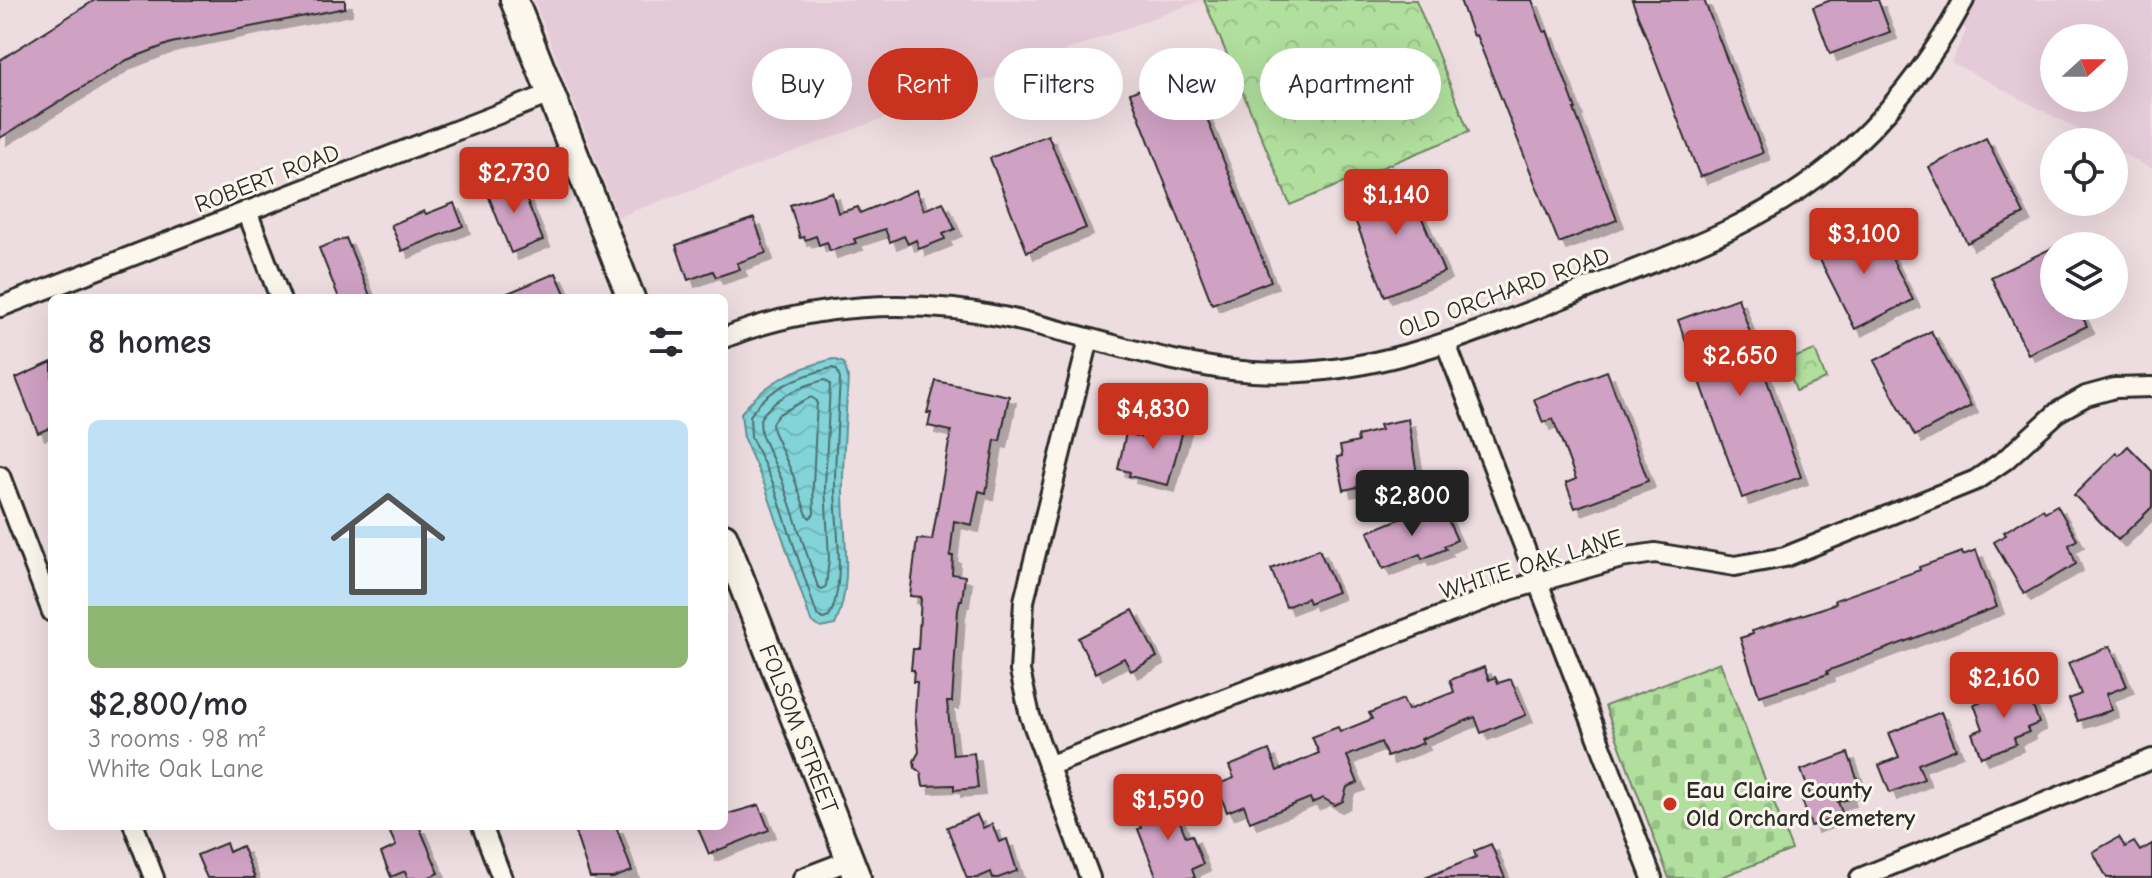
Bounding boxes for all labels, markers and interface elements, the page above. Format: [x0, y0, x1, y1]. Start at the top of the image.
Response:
north arrow [2040, 24, 2128, 112]
map controls [2040, 24, 2128, 320]
chip: Buy [752, 48, 852, 120]
chip: Rent [868, 48, 978, 120]
chip: Filters [994, 48, 1123, 120]
chip: New [1139, 48, 1244, 120]
chip: Apartment [1260, 48, 1441, 120]
button: locate [2040, 128, 2128, 216]
street label: ROBERT ROAD [191, 138, 343, 218]
pin: $2,730 [449, 147, 579, 215]
text: $2,730 [478, 158, 550, 188]
pin: $1,140 [1331, 169, 1461, 237]
text: $1,140 [1362, 180, 1430, 210]
pin: $3,100 [1799, 208, 1929, 276]
text: $3,100 [1827, 219, 1901, 249]
button: layers [2040, 232, 2128, 320]
street label: OLD ORCHARD ROAD [1395, 241, 1613, 343]
icon: filters [644, 320, 688, 364]
text: 8 homes [88, 322, 211, 362]
pin: $2,650 [1675, 330, 1805, 398]
text: $2,650 [1702, 341, 1778, 371]
pin: $4,830 [1088, 383, 1218, 451]
text: $4,830 [1116, 394, 1190, 424]
pin: $2,800 [1347, 470, 1477, 538]
icon: home [316, 472, 460, 616]
text: $2,800 [1374, 481, 1450, 511]
street label: WHITE OAK LANE [1436, 523, 1626, 605]
street label: FOLSOM STREET [753, 640, 845, 818]
pin: $2,160 [1939, 652, 2069, 720]
text: $2,160 [1968, 663, 2040, 693]
text: $2,800/mo [88, 684, 248, 724]
text: 3 rooms · 98 m² [88, 724, 265, 754]
text: White Oak Lane [88, 754, 264, 784]
pin: $1,590 [1103, 774, 1233, 842]
place label: Eau Claire County Old Orchard Cemetery [1686, 776, 1915, 832]
text: $1,590 [1131, 785, 1205, 815]
marker: Eau Claire County Old Orchard Cemetery [1661, 795, 1679, 813]

